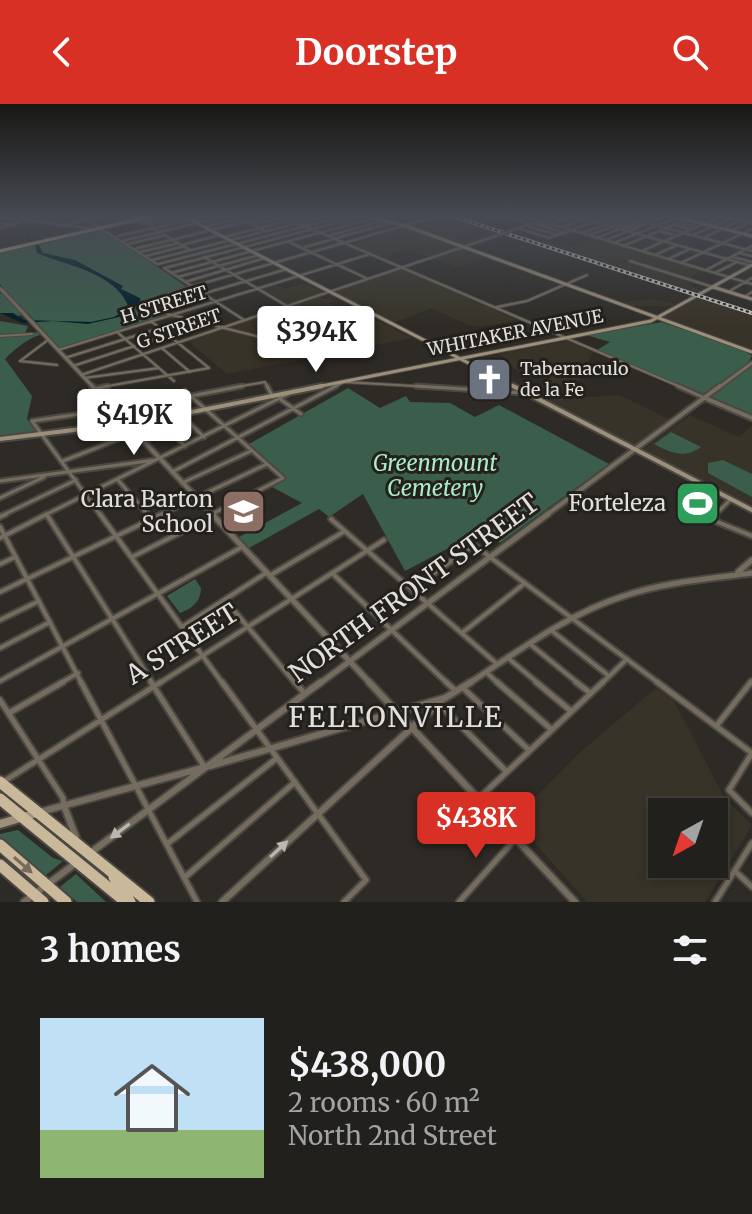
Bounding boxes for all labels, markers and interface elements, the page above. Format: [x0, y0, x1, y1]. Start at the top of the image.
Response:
icon: back [40, 30, 84, 74]
text: Doorstep [295, 30, 457, 75]
icon: search [668, 30, 712, 74]
street label: H STREET [118, 280, 211, 329]
street label: G STREET [133, 303, 225, 354]
street label: WHITAKER AVENUE [424, 304, 605, 361]
pin: $394K [260, 306, 372, 374]
text: $394K [275, 315, 357, 348]
church icon: Tabernaculo de la Fe [465, 355, 513, 403]
place label: Tabernaculo de la Fe [520, 357, 629, 401]
pin: $419K [78, 389, 190, 457]
text: $419K [95, 398, 173, 431]
park label: Greenmount Cemetery [373, 449, 497, 502]
sports icon: Forteleza [673, 479, 721, 527]
place label: Clara Barton School [81, 485, 213, 538]
street label: NORTH FRONT STREET [282, 486, 545, 689]
school or university icon: Clara Barton School [220, 488, 268, 536]
place label: Forteleza [569, 489, 666, 517]
street label: A STREET [118, 596, 244, 692]
district label: FELTONVILLE [288, 699, 504, 735]
pin: $438K [420, 792, 532, 860]
north arrow [648, 798, 728, 878]
map controls [648, 798, 728, 878]
text: $438K [435, 801, 517, 834]
one-way arrow [110, 822, 130, 838]
one-way arrow [269, 840, 288, 858]
one-way arrow [13, 856, 33, 873]
icon: filters [668, 928, 712, 972]
text: 3 homes [40, 929, 181, 971]
text: $438,000 [288, 1044, 446, 1086]
icon: home [104, 1050, 200, 1146]
text: 2 rooms · 60 m² [288, 1086, 480, 1119]
text: North 2nd Street [288, 1119, 497, 1152]

